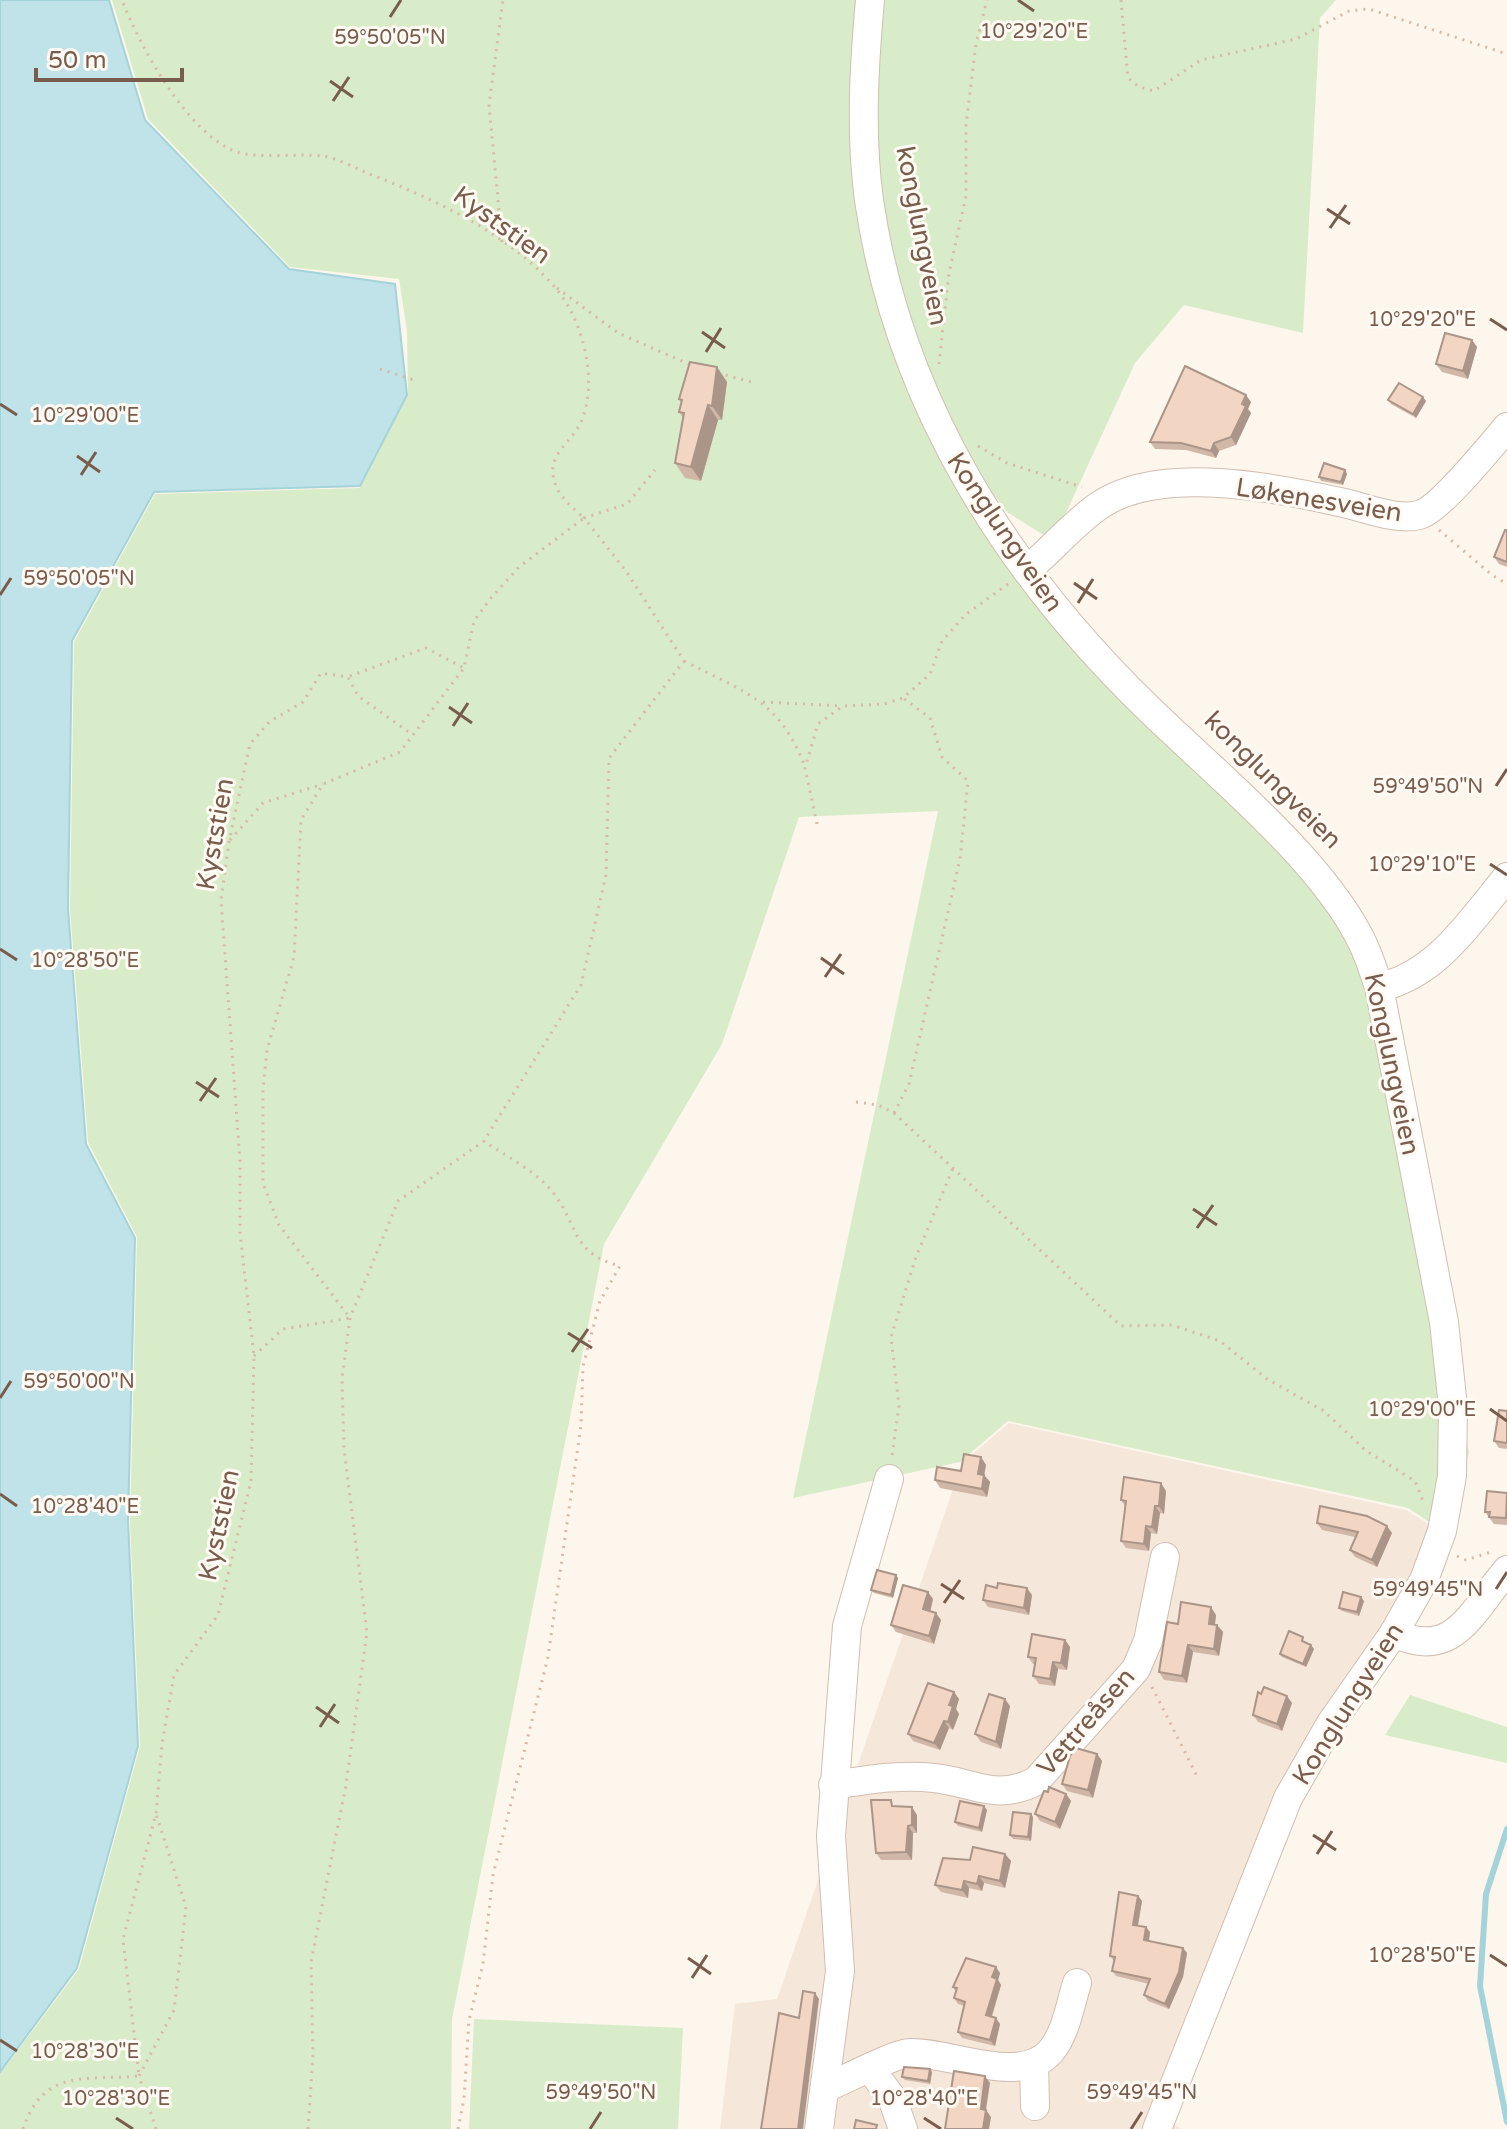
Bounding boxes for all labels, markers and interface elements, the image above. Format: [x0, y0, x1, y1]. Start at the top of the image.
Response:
text: 10°29'20"E [980, 20, 1088, 44]
text: 59°50'05"N [334, 26, 446, 50]
scale bar [36, 32, 182, 82]
text: 50 m [48, 46, 106, 75]
street label: konglungveien [889, 144, 955, 328]
street label: Kyststien [447, 179, 557, 271]
text: 10°29'20"E [1368, 308, 1476, 332]
text: 10°29'00"E [31, 404, 139, 428]
street label: Konglungveien [940, 446, 1070, 618]
street label: Løkenesveien [1234, 472, 1404, 528]
text: 59°50'05"N [23, 567, 135, 591]
street label: konglungveien [1198, 705, 1348, 855]
text: 59°49'50"N [1373, 775, 1483, 799]
street label: Kyststien [190, 776, 240, 892]
text: 10°29'10"E [1368, 853, 1476, 877]
text: 10°28'50"E [31, 949, 139, 973]
street label: Konglungveien [1358, 970, 1426, 1158]
text: 59°50'00"N [23, 1370, 135, 1394]
text: 10°29'00"E [1368, 1398, 1476, 1422]
street label: Kyststien [192, 1466, 246, 1584]
text: 10°28'40"E [31, 1495, 139, 1519]
text: 59°49'45"N [1373, 1578, 1483, 1602]
street label: Konglungveien [1286, 1617, 1410, 1791]
street label: Vettreåsen [1031, 1662, 1141, 1782]
text: 10°28'50"E [1368, 1944, 1476, 1968]
text: 10°28'30"E [31, 2040, 139, 2064]
text: 59°49'50"N [546, 2081, 656, 2105]
text: 59°49'45"N [1087, 2081, 1197, 2105]
text: 10°28'30"E [62, 2087, 170, 2111]
text: 10°28'40"E [870, 2087, 978, 2111]

